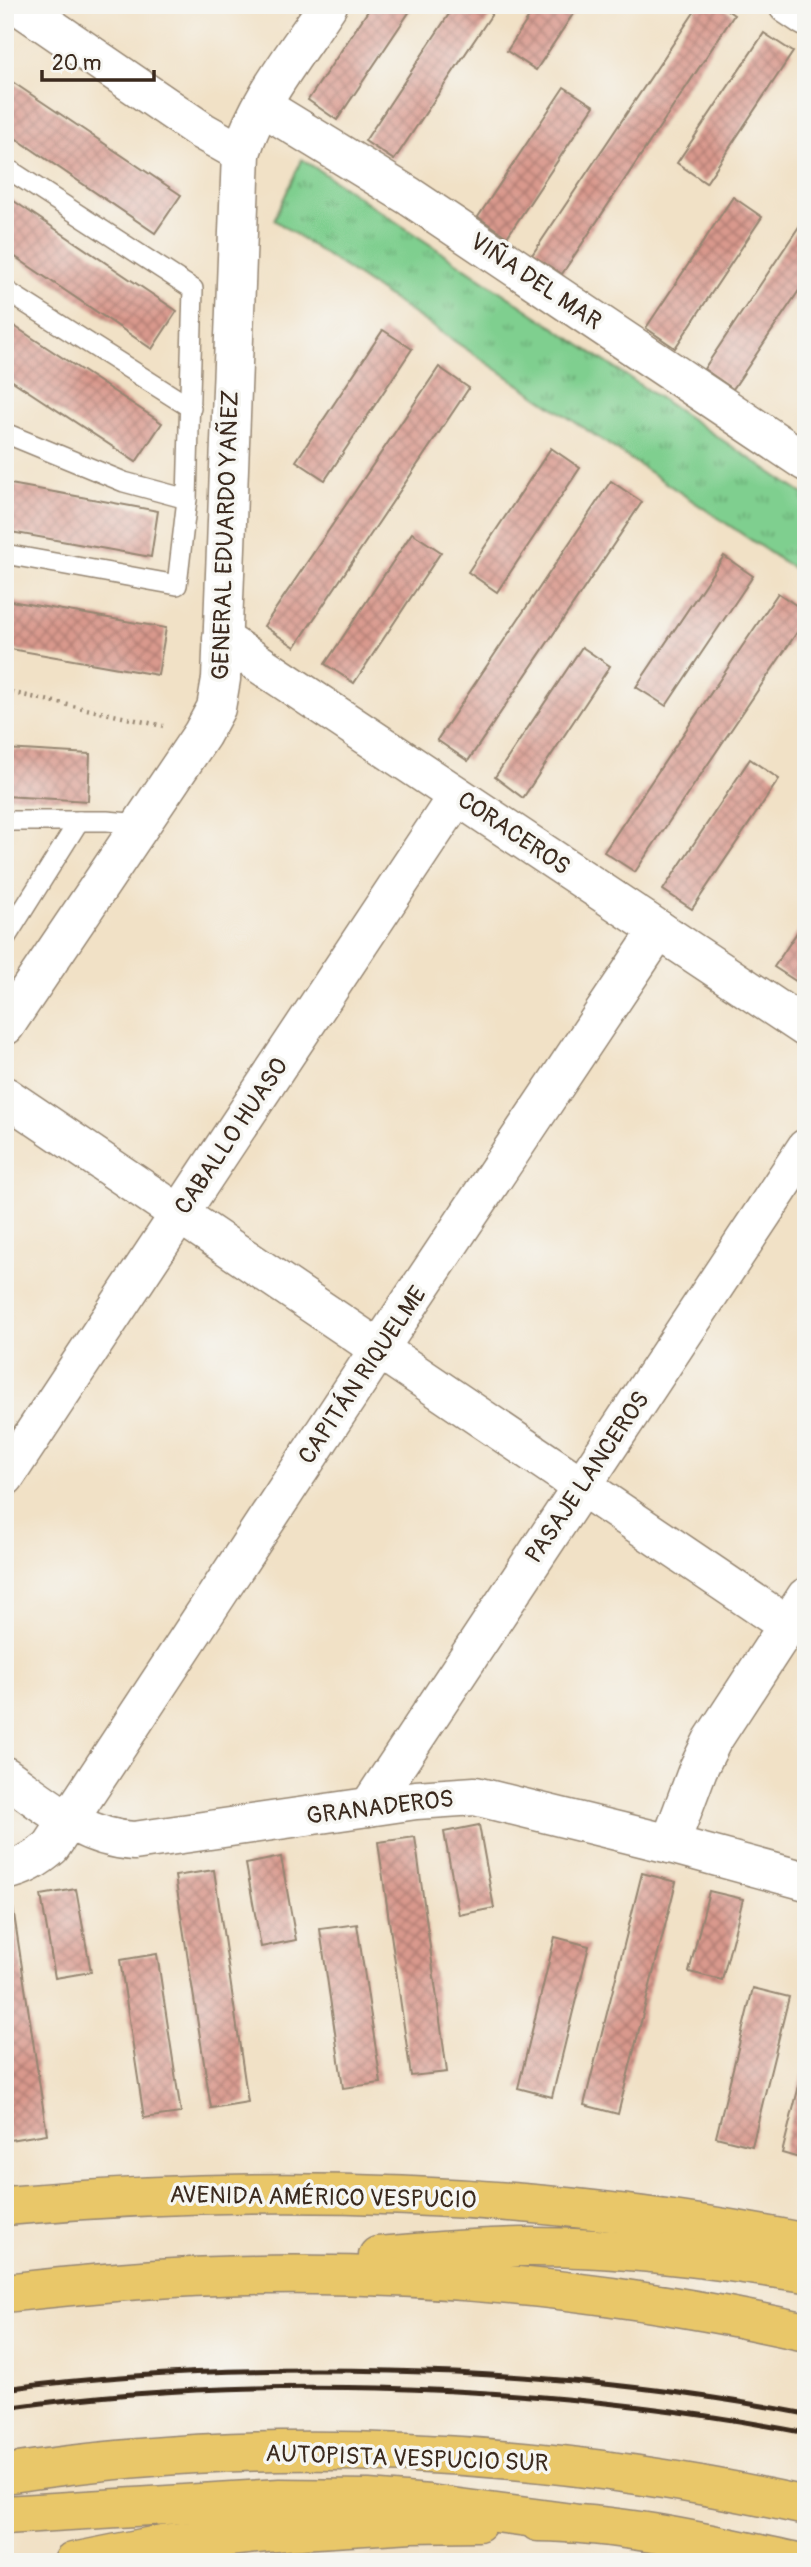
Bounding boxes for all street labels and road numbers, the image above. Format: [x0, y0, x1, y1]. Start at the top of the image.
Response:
street label: VIÑA DEL MAR [464, 227, 607, 336]
street label: GENERAL EDUARDO YAÑEZ [206, 389, 245, 681]
street label: CORACEROS [452, 785, 575, 881]
street label: CABALLO HUASO [168, 1053, 294, 1220]
street label: CAPITÁN RIQUELME [292, 1281, 433, 1470]
street label: PASAJE LANCEROS [519, 1386, 656, 1569]
street label: GRANADEROS [305, 1784, 455, 1831]
street label: AVENIDA AMÉRICO VESPUCIO [169, 2180, 477, 2215]
street label: AUTOPISTA VESPUCIO SUR [265, 2439, 549, 2478]

